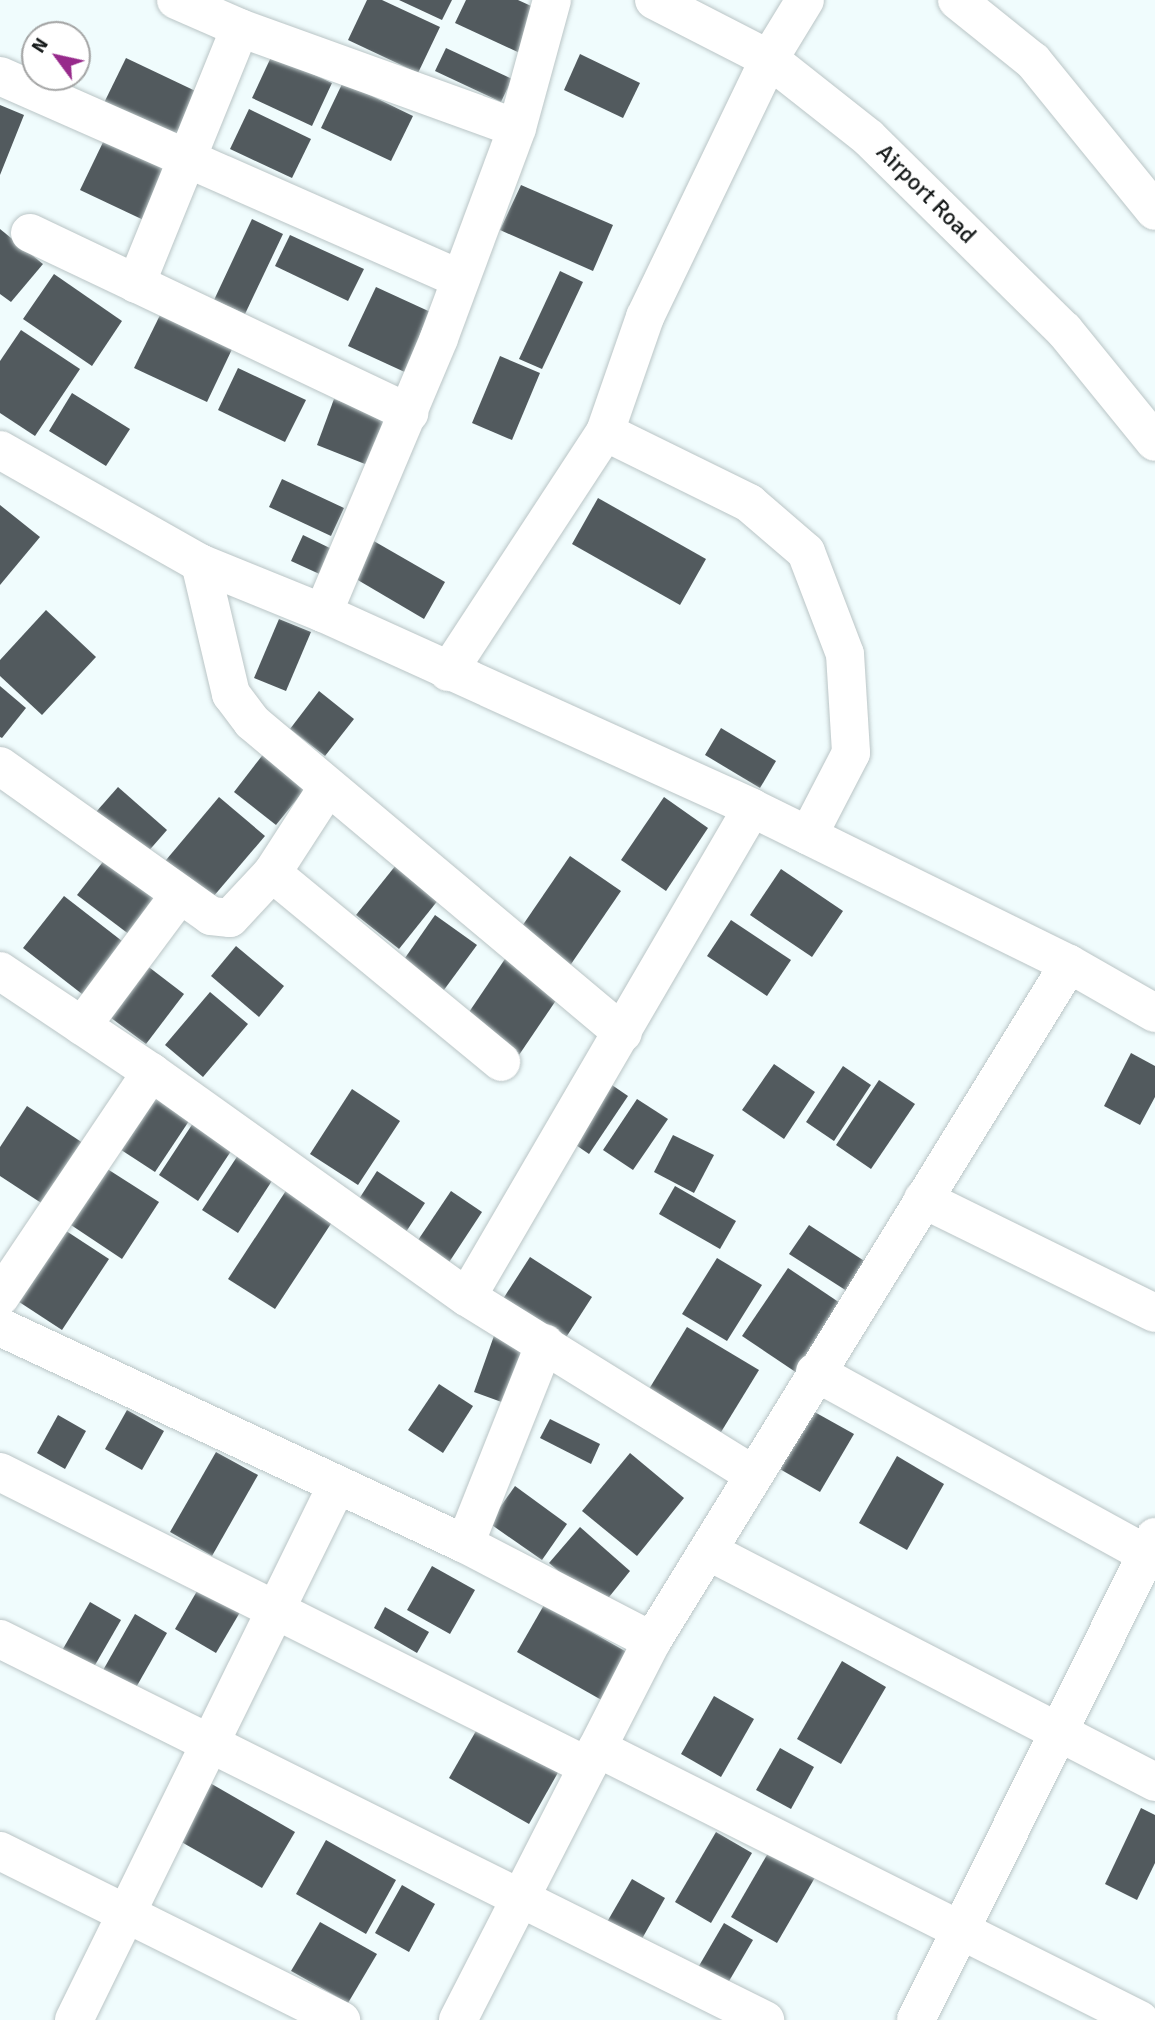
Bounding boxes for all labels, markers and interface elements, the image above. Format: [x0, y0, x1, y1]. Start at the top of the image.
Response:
north arrow [21, 21, 91, 91]
text: N [26, 34, 54, 58]
street label: Airport Road [870, 138, 982, 250]

